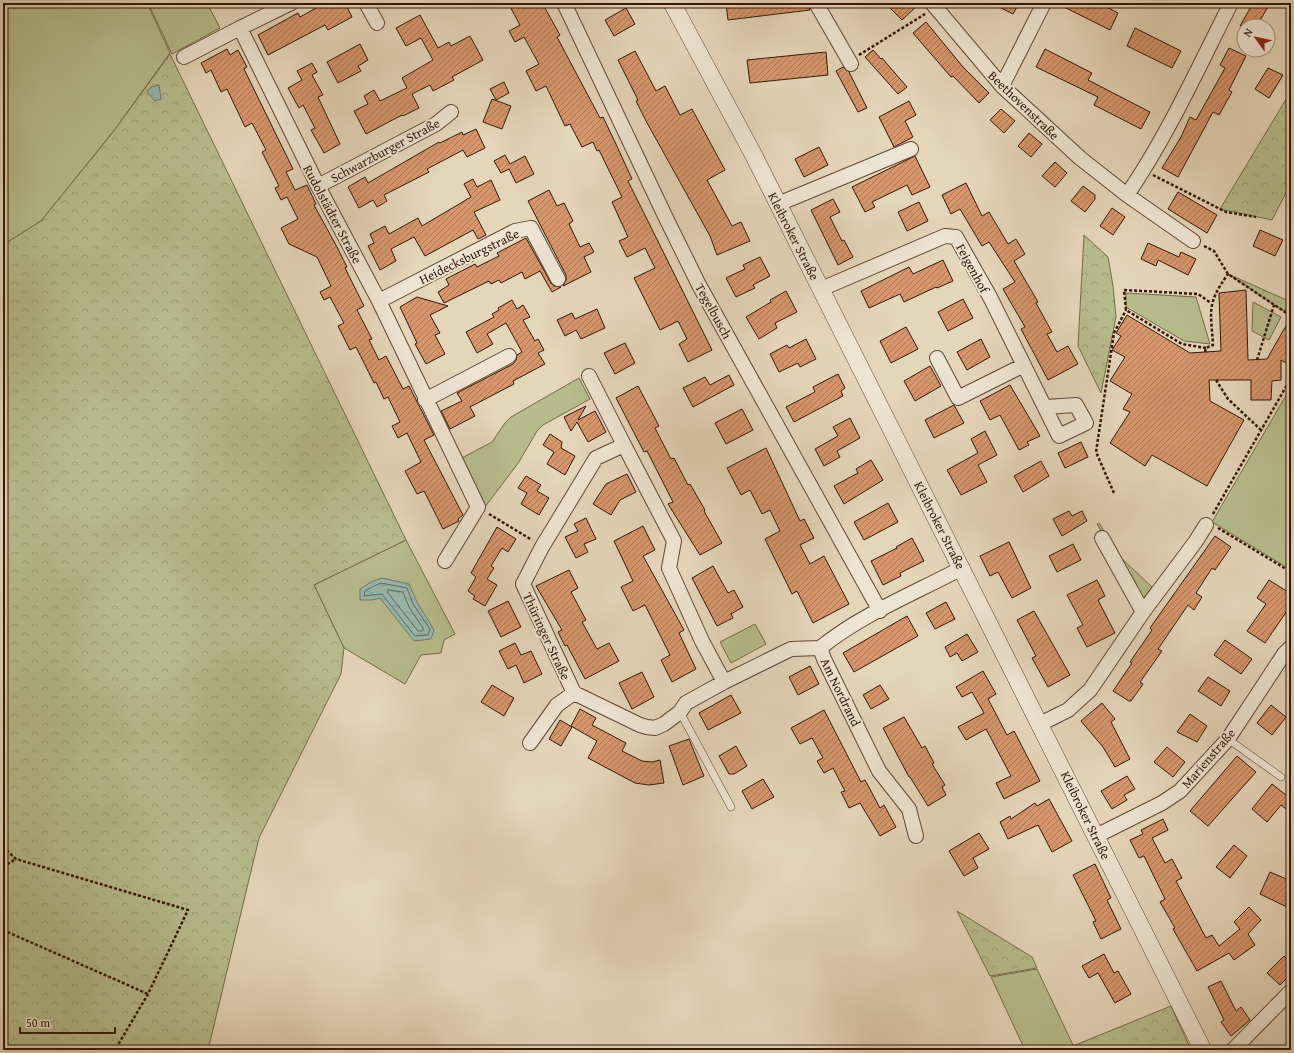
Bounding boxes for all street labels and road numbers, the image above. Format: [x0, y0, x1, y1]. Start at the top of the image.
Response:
street label: Beethovenstraße [984, 66, 1063, 144]
street label: Schwarzburger Straße [327, 114, 443, 187]
street label: Rudolstädter Straße [298, 161, 367, 267]
street label: Kleibroker Straße [763, 189, 824, 283]
street label: Heidecksburgstraße [416, 224, 522, 289]
street label: Feigenhof [951, 240, 995, 298]
street label: Tegelbusch [690, 280, 737, 343]
street label: Kleibroker Straße [909, 478, 970, 572]
street label: Thüringer Straße [518, 589, 575, 683]
street label: Am Nordrand [816, 655, 865, 730]
street label: Marienstraße [1177, 724, 1240, 793]
street label: Kleibroker Straße [1056, 768, 1115, 863]

